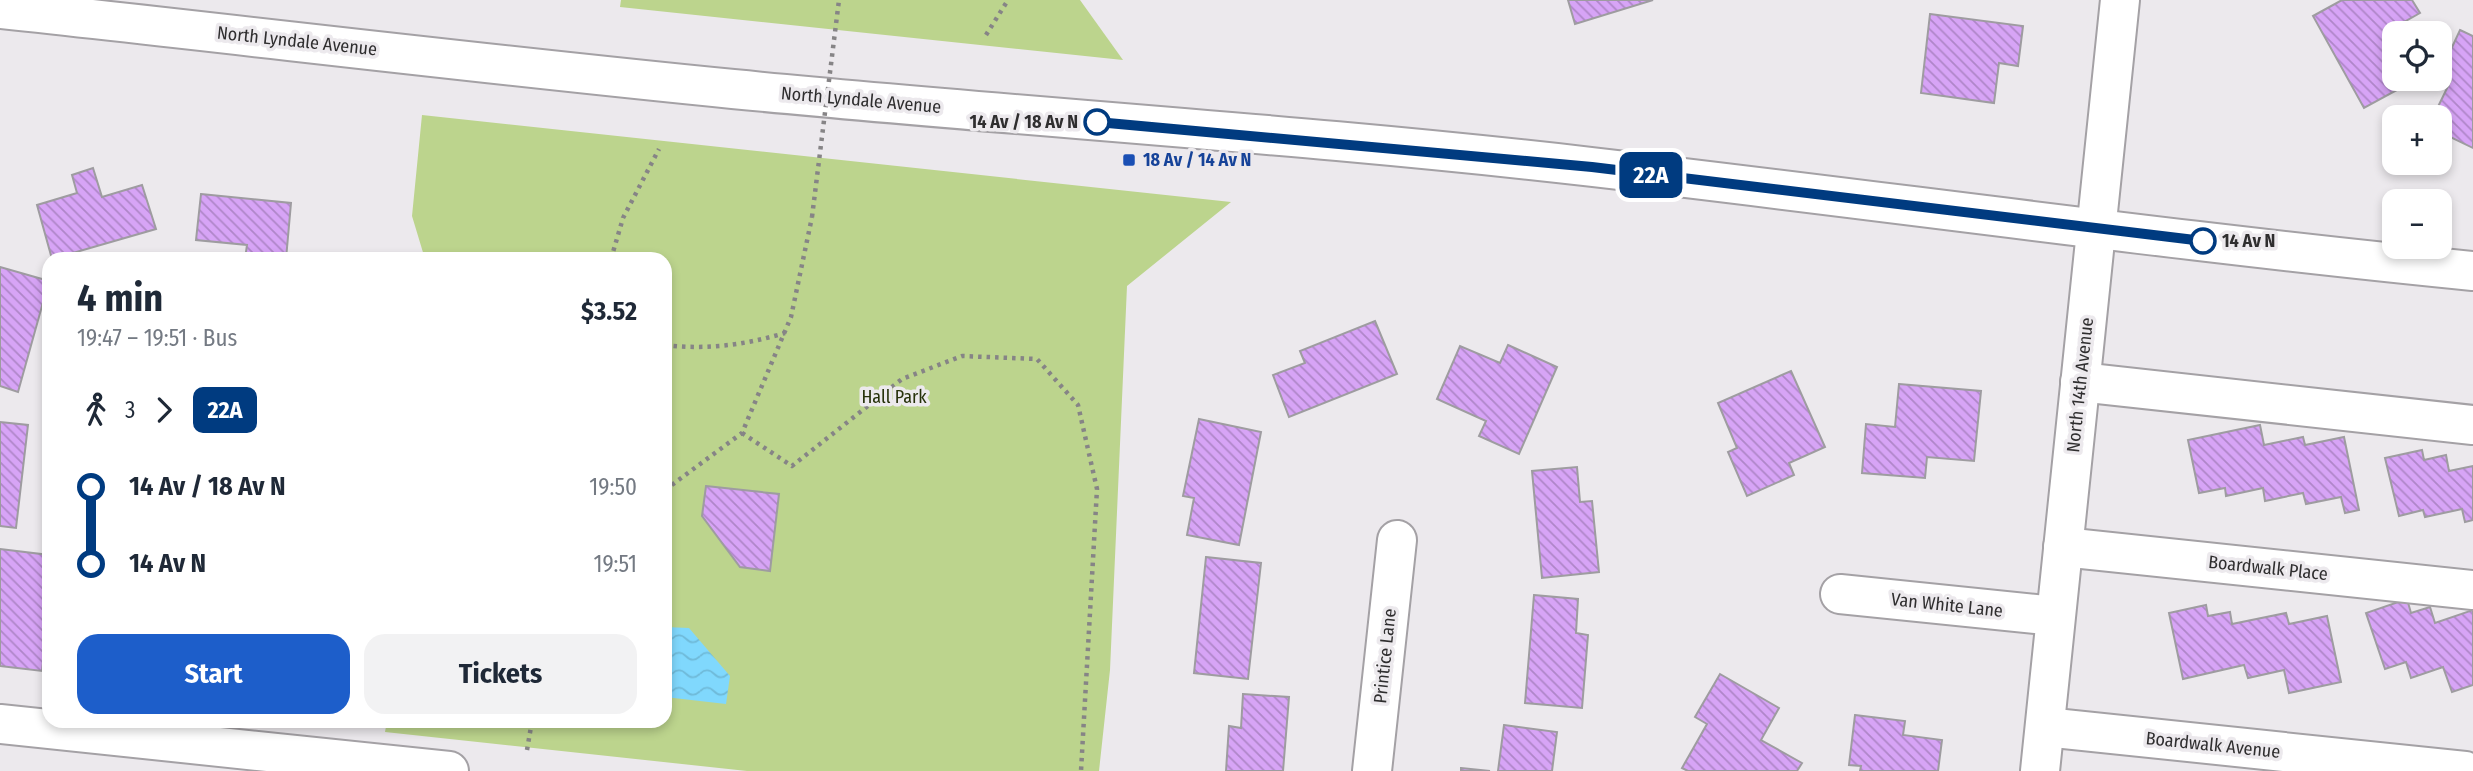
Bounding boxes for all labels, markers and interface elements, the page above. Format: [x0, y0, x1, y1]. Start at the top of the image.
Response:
map controls [2382, 21, 2452, 259]
button: locate [2382, 21, 2452, 91]
street label: North Lyndale Avenue [216, 22, 378, 60]
street label: North Lyndale Avenue [780, 82, 942, 118]
button: + [2382, 105, 2452, 175]
marker: 14 Av / 18 Av N [1084, 109, 1110, 135]
place label: 14 Av / 18 Av N [970, 111, 1078, 133]
place label: 18 Av / 14 Av N [1143, 149, 1251, 171]
marker: 18 Av / 14 Av N [1121, 152, 1137, 168]
line badge: 22A [1611, 152, 1691, 198]
text: 22A [1633, 161, 1669, 189]
button: − [2382, 189, 2452, 259]
marker: 14 Av N [2190, 228, 2216, 254]
place label: 14 Av N [2222, 230, 2275, 252]
text: 4 min [77, 275, 163, 321]
text: $3.52 [581, 296, 637, 327]
street label: North 14th Avenue [2062, 316, 2098, 454]
text: 19:47 – 19:51 · Bus [77, 324, 237, 352]
park label: Hall Park [861, 386, 927, 408]
icon: walk [77, 391, 115, 429]
icon: forward [145, 391, 183, 429]
text: 3 [125, 396, 135, 424]
text: 22A [207, 396, 243, 424]
text: 14 Av / 18 Av N [129, 471, 286, 502]
text: 19:50 [589, 473, 637, 501]
text: 14 Av N [129, 548, 206, 579]
text: 19:51 [593, 550, 637, 578]
street label: Boardwalk Place [2207, 551, 2329, 585]
street label: Van White Lane [1890, 588, 2004, 622]
street label: Printice Lane [1369, 607, 1401, 705]
button: Start [77, 634, 350, 714]
button: Tickets [364, 634, 637, 714]
street label: Boardwalk Avenue [2145, 727, 2281, 763]

